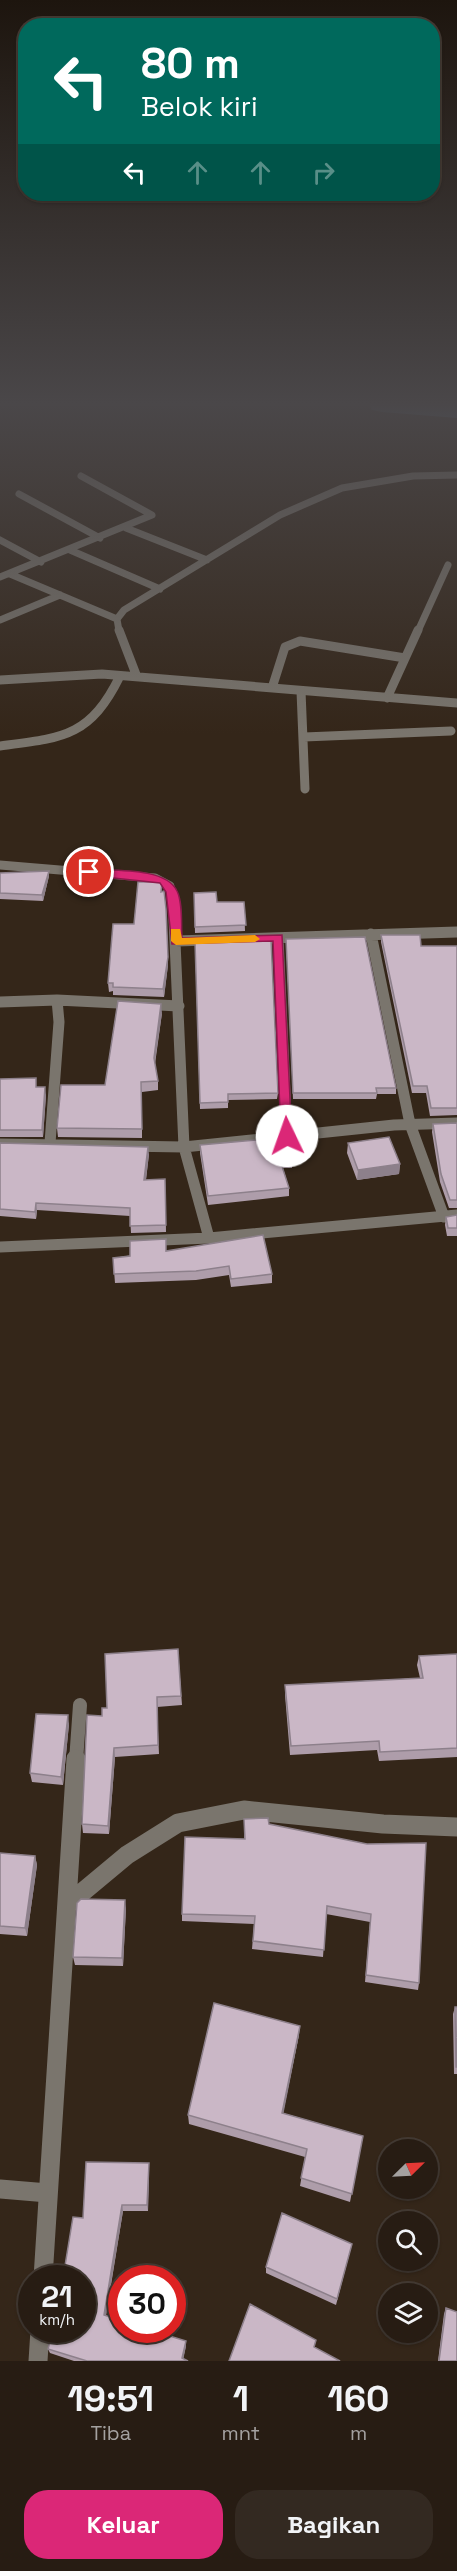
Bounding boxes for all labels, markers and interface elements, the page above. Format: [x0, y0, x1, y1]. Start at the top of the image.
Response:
text: 80 m [141, 37, 240, 90]
icon: left [42, 42, 120, 120]
text: Belok kiri [141, 89, 258, 124]
icon: left [118, 156, 151, 189]
icon: ahead [181, 156, 214, 189]
icon: ahead [244, 156, 277, 189]
icon: right [307, 156, 340, 189]
pin [63, 846, 114, 897]
icon: arrive [72, 855, 105, 888]
position arrow [255, 1104, 319, 1168]
north arrow [378, 2139, 438, 2199]
map controls [378, 2139, 438, 2343]
button: search [378, 2211, 438, 2271]
speed limit sign: 30 [108, 2265, 186, 2343]
text: 21 [41, 2277, 73, 2316]
button: layers [378, 2283, 438, 2343]
text: km/h [39, 2310, 75, 2329]
text: 19:51 [68, 2376, 154, 2422]
text: 1 [233, 2376, 249, 2422]
text: 160 [328, 2376, 389, 2422]
text: Tiba [90, 2420, 131, 2446]
text: mnt [222, 2420, 260, 2446]
text: m [350, 2420, 367, 2446]
button: Keluar [24, 2490, 223, 2559]
button: Bagikan [235, 2490, 433, 2559]

